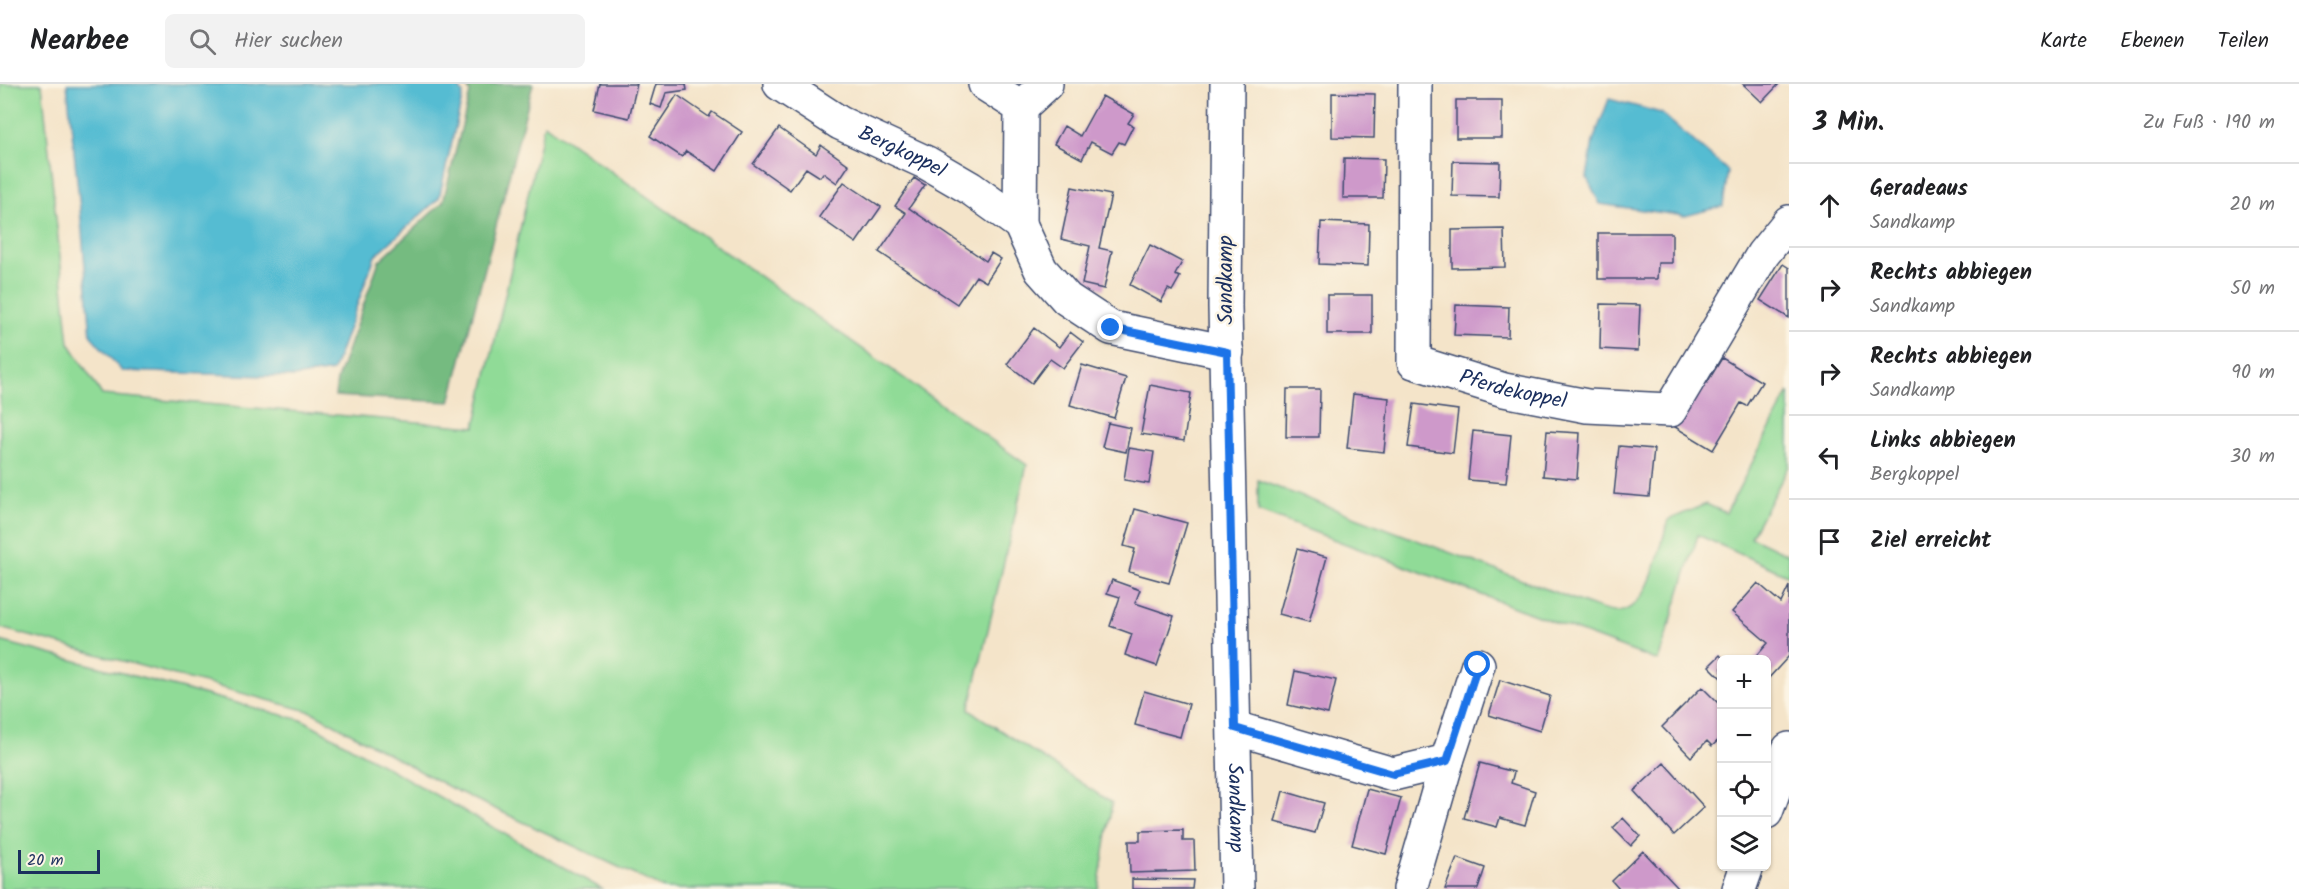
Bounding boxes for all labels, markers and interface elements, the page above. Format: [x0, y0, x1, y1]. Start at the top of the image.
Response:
search box [165, 14, 585, 68]
text: Nearbee [30, 19, 129, 64]
text: Hier suchen [234, 24, 343, 59]
icon: search [186, 25, 219, 58]
text: Karte [2040, 25, 2087, 58]
text: Ebenen [2120, 25, 2185, 58]
text: Teilen [2218, 25, 2269, 58]
text: 3 Min. [1813, 102, 1884, 144]
text: Zu Fuß · 190 m [2142, 107, 2275, 139]
street label: Bergkoppel [853, 117, 952, 187]
text: Geradeaus [1870, 172, 1968, 207]
icon: ahead [1813, 189, 1846, 222]
text: 20 m [2229, 189, 2275, 221]
text: Sandkamp [1870, 207, 1955, 239]
street label: Sandkamp [1210, 235, 1243, 325]
text: Rechts abbiegen [1870, 256, 2032, 291]
icon: right [1813, 273, 1846, 306]
text: 50 m [2230, 273, 2275, 305]
text: Sandkamp [1870, 291, 1955, 323]
route end [1097, 314, 1123, 340]
text: Rechts abbiegen [1870, 340, 2032, 375]
icon: right [1813, 357, 1846, 390]
text: 90 m [2231, 357, 2275, 389]
street label: Pferdekoppel [1455, 361, 1570, 418]
text: Sandkamp [1870, 375, 1955, 407]
text: Links abbiegen [1870, 424, 2016, 459]
icon: left [1813, 441, 1846, 474]
text: 30 m [2230, 441, 2275, 473]
text: Bergkoppel [1870, 459, 1959, 491]
text: Ziel erreicht [1870, 524, 1991, 559]
icon: arrive [1813, 525, 1846, 558]
route start [1464, 651, 1490, 677]
map controls [1717, 655, 1771, 871]
button: + [1717, 655, 1771, 709]
button: − [1717, 709, 1771, 763]
street label: Sandkamp [1218, 763, 1253, 853]
button: locate [1717, 763, 1771, 817]
button: layers [1717, 817, 1771, 871]
scale bar [18, 847, 100, 874]
text: 20 m [27, 848, 63, 873]

